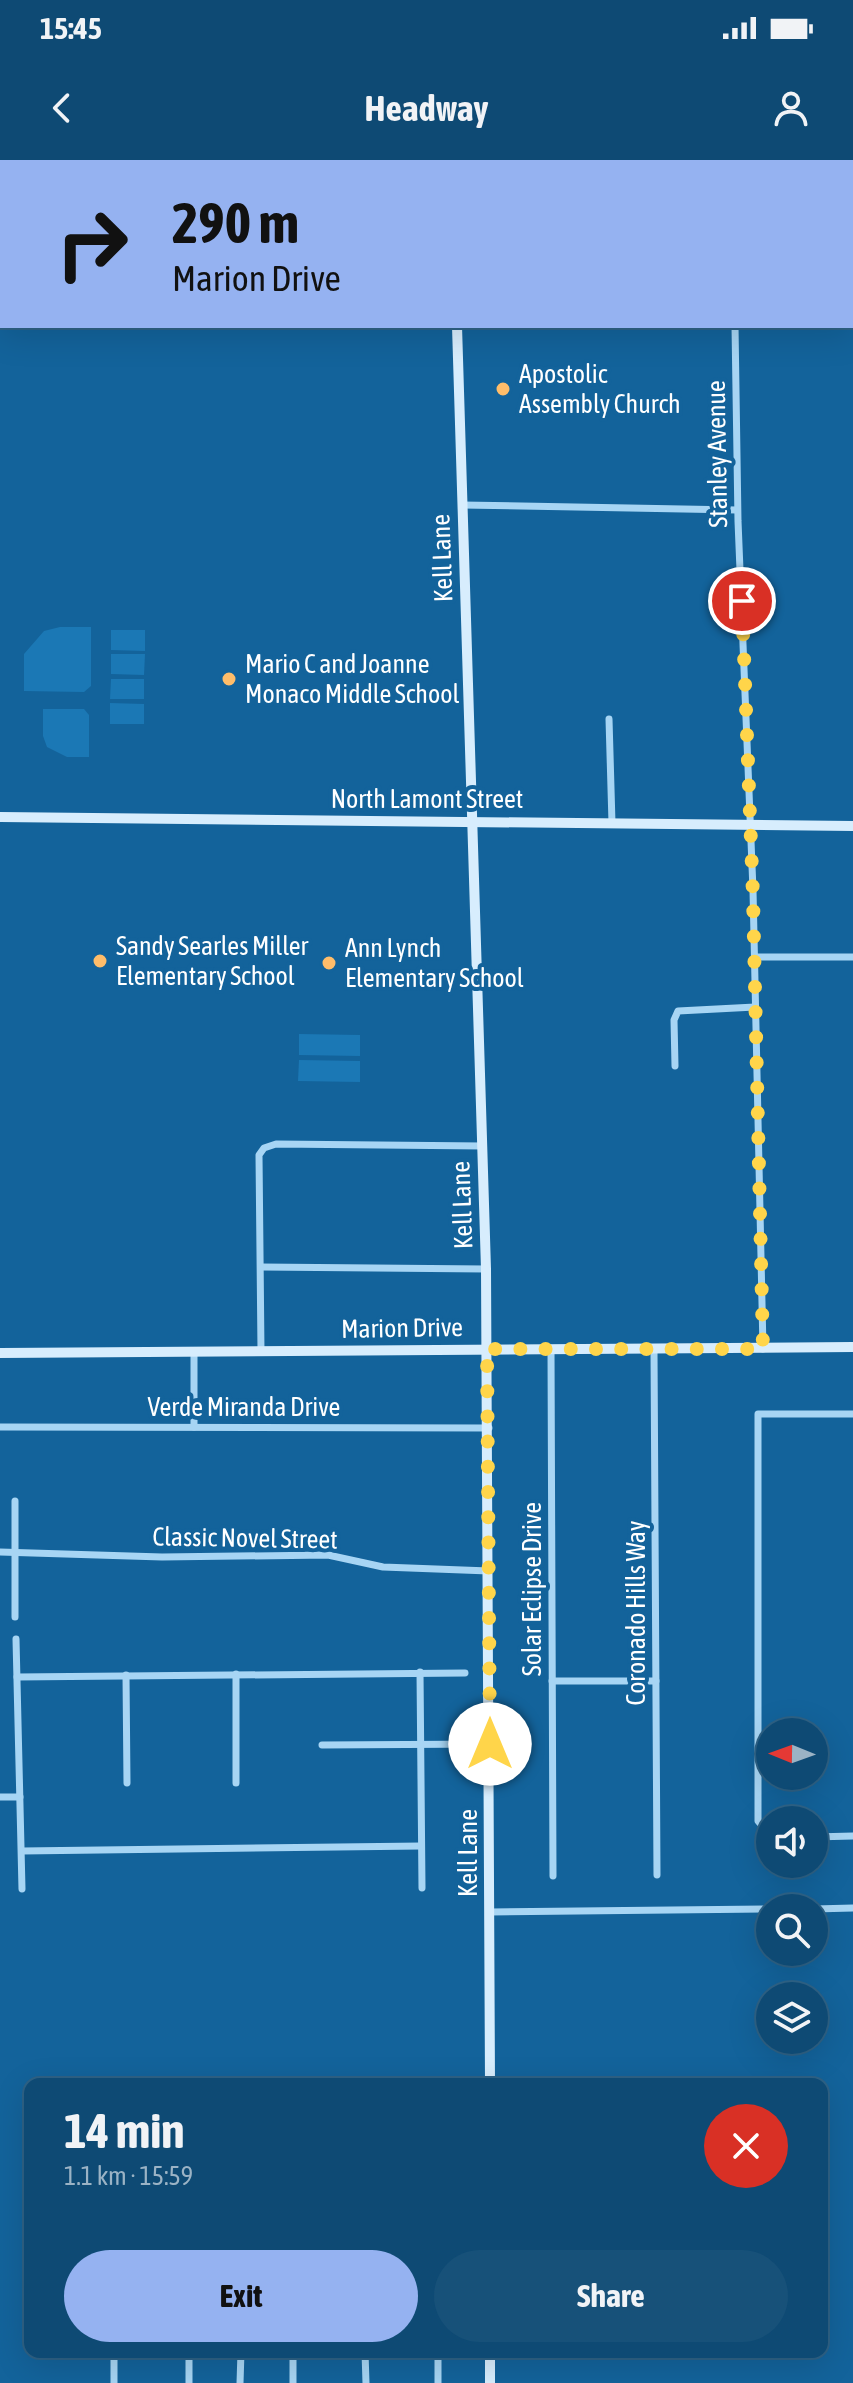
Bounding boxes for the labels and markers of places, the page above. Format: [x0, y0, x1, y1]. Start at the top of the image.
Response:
place label: Apostolic Assembly Church [519, 359, 681, 419]
marker: Apostolic Assembly Church [494, 380, 512, 398]
pin [708, 567, 776, 635]
place label: Mario C and Joanne Monaco Middle School [245, 649, 459, 709]
marker: Mario C and Joanne Monaco Middle School [220, 670, 238, 688]
place label: Sandy Searles Miller Elementary School [116, 931, 309, 991]
place label: Ann Lynch Elementary School [345, 933, 524, 993]
marker: Sandy Searles Miller Elementary School [91, 952, 109, 970]
marker: Ann Lynch Elementary School [320, 954, 338, 972]

